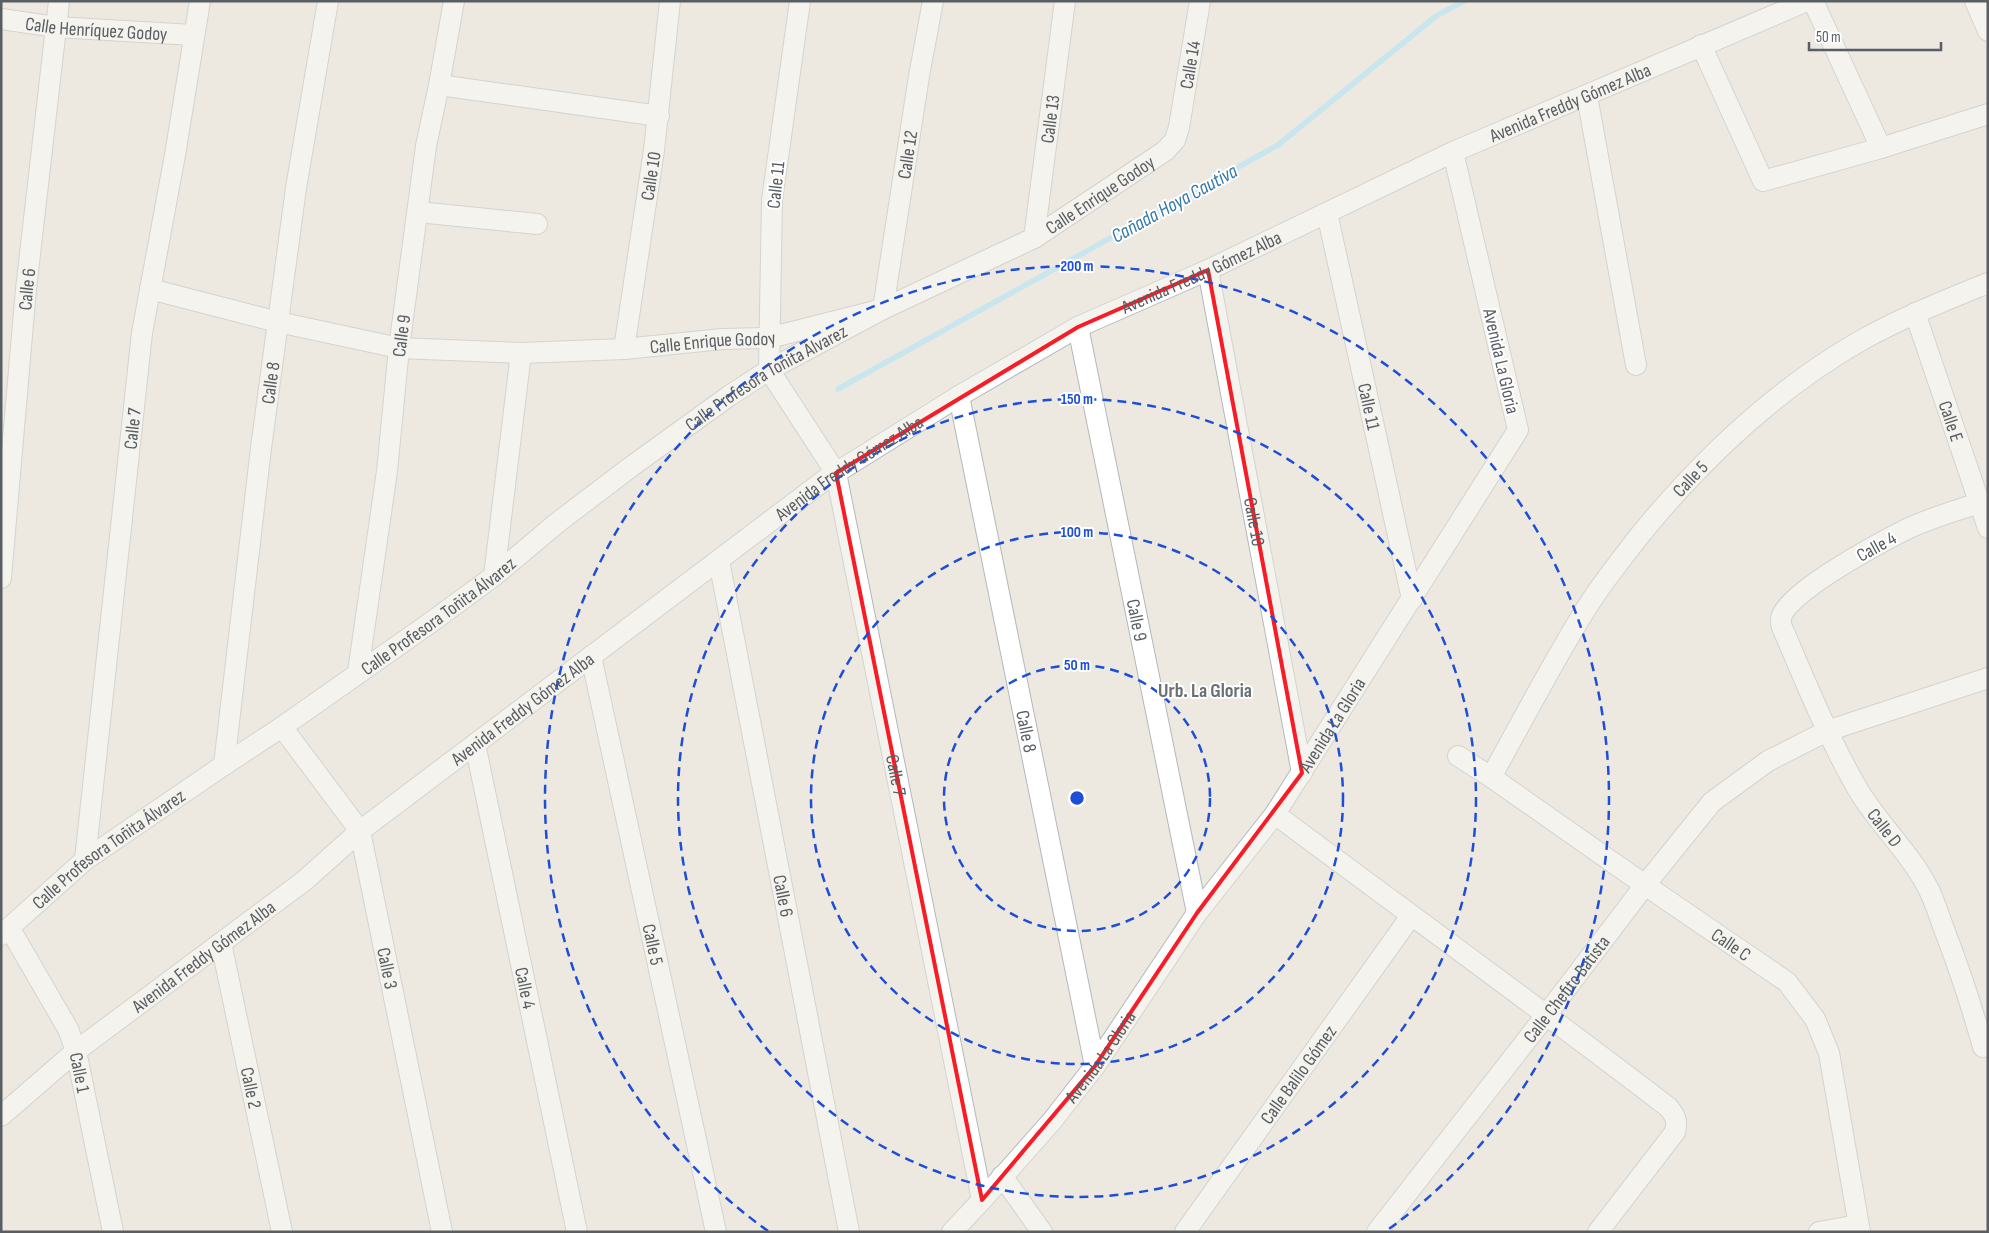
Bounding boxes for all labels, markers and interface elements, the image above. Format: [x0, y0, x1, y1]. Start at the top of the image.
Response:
street label: Calle Henríquez Godoy [24, 13, 169, 47]
scale bar [1809, 20, 1942, 52]
text: 50 m [1816, 28, 1841, 47]
street label: Calle 14 [1176, 39, 1206, 91]
street label: Avenida Freddy Gómez Alba [1485, 59, 1655, 148]
street label: Calle 13 [1036, 94, 1066, 145]
street label: Calle 12 [893, 129, 923, 181]
street label: Calle 10 [637, 150, 667, 202]
street label: Calle Enrique Godoy [1042, 151, 1160, 240]
water label: Cañada Hoya Cautiva [1107, 159, 1242, 248]
street label: Calle 11 [763, 160, 790, 210]
street label: Avenida Freddy Gómez Alba [1117, 226, 1285, 320]
text: 200 m [1060, 257, 1094, 276]
street label: Calle 6 [14, 267, 41, 311]
street label: Avenida La Gloria [1477, 306, 1524, 416]
street label: Calle 9 [388, 313, 416, 358]
street label: Calle Profesora Toñita Álvarez [681, 320, 852, 437]
street label: Calle Enrique Godoy [649, 327, 779, 359]
street label: Calle 8 [257, 360, 285, 405]
street label: Calle 11 [1352, 381, 1385, 433]
text: 150 m [1061, 390, 1093, 409]
street label: Calle E [1933, 398, 1968, 445]
street label: Calle 7 [119, 406, 147, 451]
street label: Avenida Freddy Gómez Alba [770, 411, 928, 527]
street label: Calle 5 [1668, 456, 1713, 502]
street label: Calle 10 [1238, 496, 1269, 548]
text: 100 m [1061, 523, 1093, 542]
street label: Calle 4 [1853, 527, 1901, 568]
street label: Calle Profesora Toñita Álvarez [357, 553, 521, 681]
street label: Calle 9 [1121, 597, 1152, 643]
street label: Avenida Freddy Gómez Alba [446, 648, 599, 772]
text: 50 m [1064, 656, 1090, 675]
street label: Avenida La Gloria [1294, 674, 1371, 778]
district label: Urb. La Gloria [1158, 679, 1252, 703]
street label: Calle 8 [1010, 708, 1041, 754]
street label: Calle 7 [880, 753, 911, 798]
street label: Calle Profesora Toñita Álvarez [28, 785, 190, 915]
centre of rings [1068, 789, 1086, 807]
street label: Calle D [1861, 804, 1906, 852]
street label: Calle 6 [767, 873, 798, 919]
street label: Avenida Freddy Gómez Alba [127, 896, 280, 1019]
street label: Calle 5 [636, 922, 668, 967]
street label: Calle C [1706, 924, 1755, 967]
street label: Calle Chefito Batista [1519, 931, 1615, 1048]
street label: Calle 3 [371, 946, 402, 991]
street label: Calle 4 [509, 965, 540, 1011]
street label: Avenida La Gloria [1060, 1007, 1142, 1109]
street label: Calle Balilo Gómez [1256, 1021, 1342, 1129]
street label: Calle 1 [64, 1051, 94, 1095]
street label: Calle 2 [235, 1065, 266, 1111]

